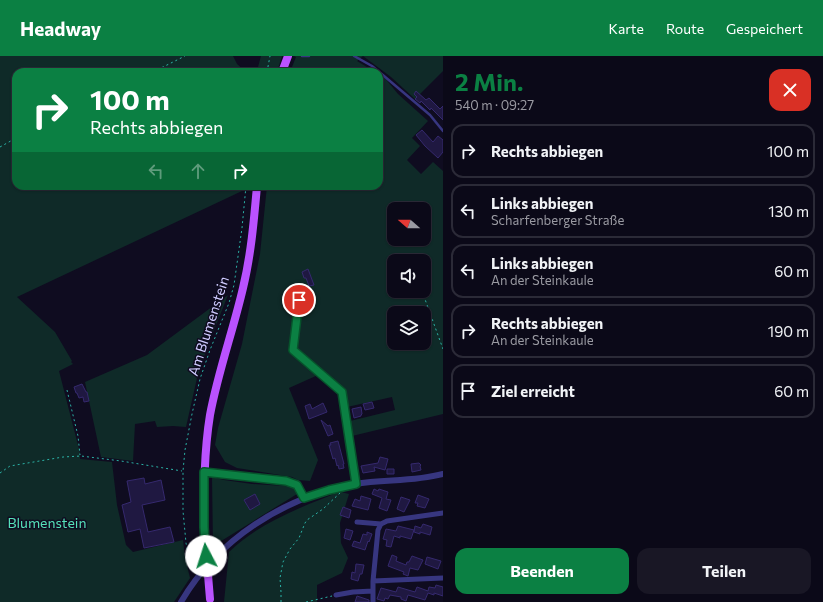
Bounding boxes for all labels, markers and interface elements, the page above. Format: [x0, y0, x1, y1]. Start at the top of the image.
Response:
text: Headway [20, 17, 101, 40]
text: Karte [609, 20, 644, 37]
text: Route [666, 20, 704, 37]
text: Gespeichert [726, 20, 803, 37]
text: 2 Min. [455, 67, 523, 96]
button: close [769, 69, 811, 111]
text: 100 m [90, 82, 170, 116]
icon: right [24, 84, 76, 136]
text: 540 m · 09:27 [455, 97, 534, 113]
text: Rechts abbiegen [90, 116, 223, 138]
icon: right [457, 140, 479, 162]
text: Rechts abbiegen [491, 142, 603, 160]
text: 100 m [767, 142, 809, 160]
icon: left [145, 160, 167, 182]
icon: ahead [187, 160, 209, 182]
icon: right [229, 160, 251, 182]
text: Links abbiegen [491, 194, 593, 212]
icon: left [457, 200, 479, 222]
north arrow [387, 202, 431, 246]
map controls [387, 202, 431, 350]
text: 130 m [768, 202, 809, 220]
text: Scharfenberger Straße [491, 212, 624, 228]
button: sound [387, 254, 431, 298]
text: Links abbiegen [491, 254, 593, 272]
icon: left [457, 260, 479, 282]
text: 60 m [774, 262, 809, 280]
text: An der Steinkaule [491, 272, 594, 288]
street label: Am Blumenstein [184, 274, 232, 378]
pin [282, 283, 316, 317]
icon: arrive [288, 289, 310, 311]
button: layers [387, 306, 431, 350]
text: Rechts abbiegen [491, 314, 603, 332]
icon: right [457, 320, 479, 342]
text: 190 m [768, 322, 809, 340]
text: An der Steinkaule [491, 332, 594, 348]
icon: arrive [457, 380, 479, 402]
text: Ziel erreicht [491, 382, 575, 400]
text: 60 m [774, 382, 809, 400]
park label: Blumenstein [7, 514, 87, 531]
position arrow [185, 535, 227, 577]
button: Beenden [455, 548, 629, 594]
button: Teilen [637, 548, 811, 594]

